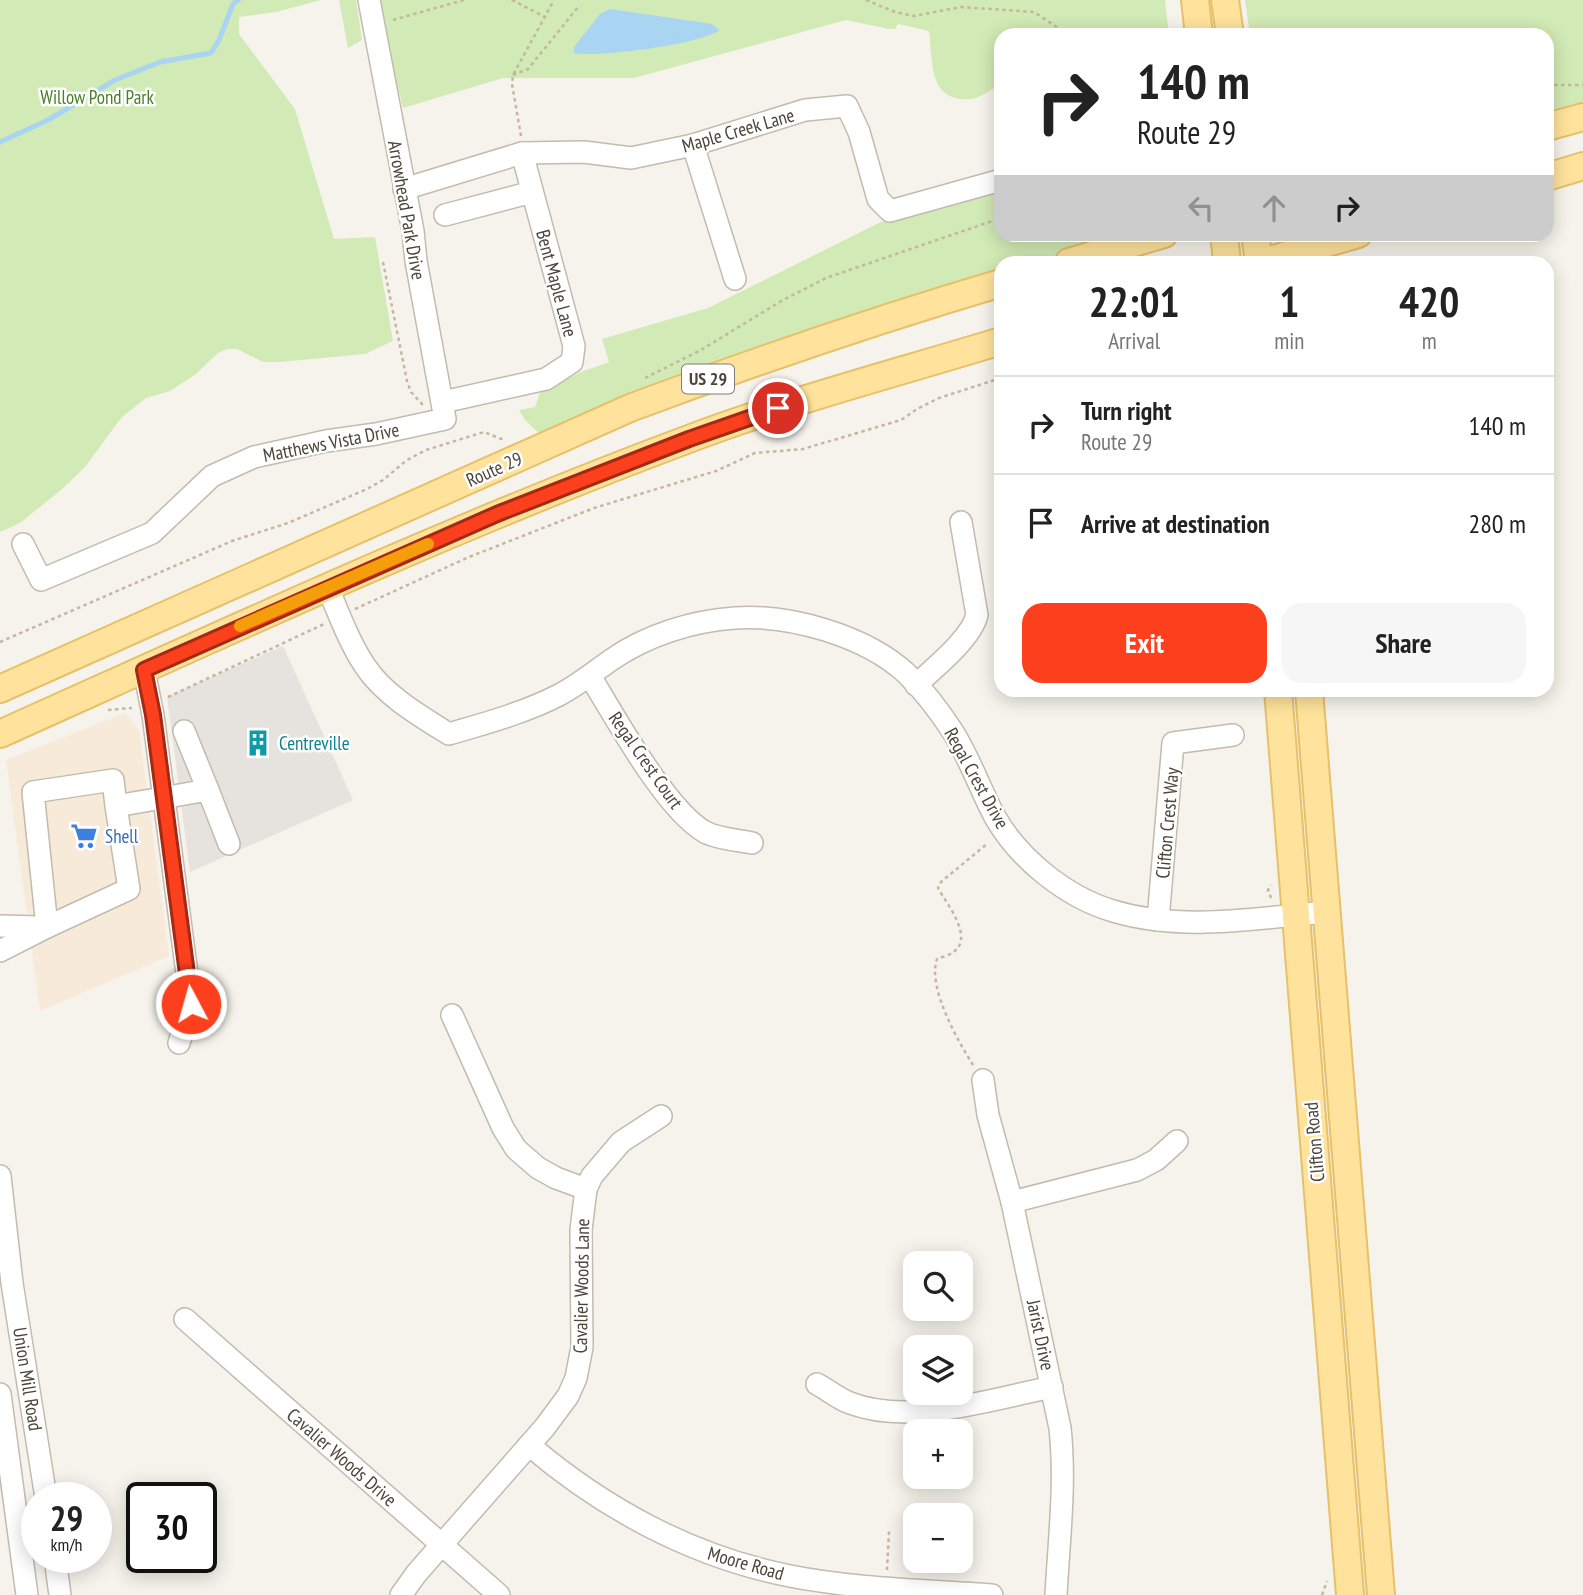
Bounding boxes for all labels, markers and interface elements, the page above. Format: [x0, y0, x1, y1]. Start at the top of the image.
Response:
text: 140 m [1137, 49, 1250, 113]
icon: right [1022, 56, 1113, 147]
park label: Willow Pond Park [40, 85, 154, 109]
street label: Maple Creek Lane [679, 102, 797, 157]
text: Route 29 [1137, 111, 1236, 153]
street label: Arrowhead Park Drive [383, 138, 431, 282]
icon: left [1182, 189, 1220, 227]
icon: ahead [1255, 189, 1293, 227]
icon: right [1328, 189, 1366, 227]
street label: Bent Maple Lane [531, 227, 583, 339]
text: 22:01 [1089, 274, 1180, 329]
text: 1 [1279, 274, 1299, 329]
text: 420 [1399, 274, 1459, 329]
text: Arrival [1108, 326, 1160, 355]
text: min [1274, 326, 1304, 355]
text: m [1422, 326, 1437, 355]
road number: US 29 [682, 365, 734, 394]
pin [748, 378, 808, 438]
icon: arrive [759, 389, 797, 427]
text: Turn right [1081, 394, 1172, 427]
icon: right [1022, 406, 1060, 444]
text: 140 m [1468, 409, 1526, 442]
street label: Matthews Vista Drive [261, 417, 401, 467]
text: Route 29 [1081, 427, 1152, 456]
street label: Route 29 [462, 446, 526, 492]
icon: arrive [1022, 504, 1060, 542]
text: Arrive at destination [1081, 507, 1270, 540]
text: 280 m [1468, 507, 1526, 540]
button: Exit [1022, 603, 1267, 683]
button: Share [1281, 603, 1526, 683]
street label: Regal Crest Court [604, 707, 689, 814]
street label: Regal Crest Drive [939, 723, 1015, 833]
building icon: Centreville [243, 728, 273, 758]
place label: Centreville [279, 731, 350, 755]
street label: Clifton Crest Way [1150, 766, 1184, 879]
supermarket icon: Shell [69, 821, 99, 851]
place label: Shell [105, 824, 139, 848]
position arrow [154, 967, 228, 1041]
street label: Clifton Road [1299, 1101, 1329, 1183]
street label: Cavalier Woods Lane [568, 1218, 594, 1354]
map controls [903, 1251, 973, 1573]
button: search [903, 1251, 973, 1321]
street label: Jarist Drive [1022, 1296, 1060, 1373]
street label: Union Mill Road [8, 1326, 48, 1432]
button: layers [903, 1335, 973, 1405]
street label: Cavalier Woods Drive [282, 1403, 402, 1511]
button: + [903, 1419, 973, 1489]
speed limit sign: 30 [126, 1482, 217, 1573]
text: 29 [50, 1495, 83, 1541]
button: − [903, 1503, 973, 1573]
text: km/h [51, 1533, 82, 1556]
street label: Moore Road [705, 1541, 787, 1585]

